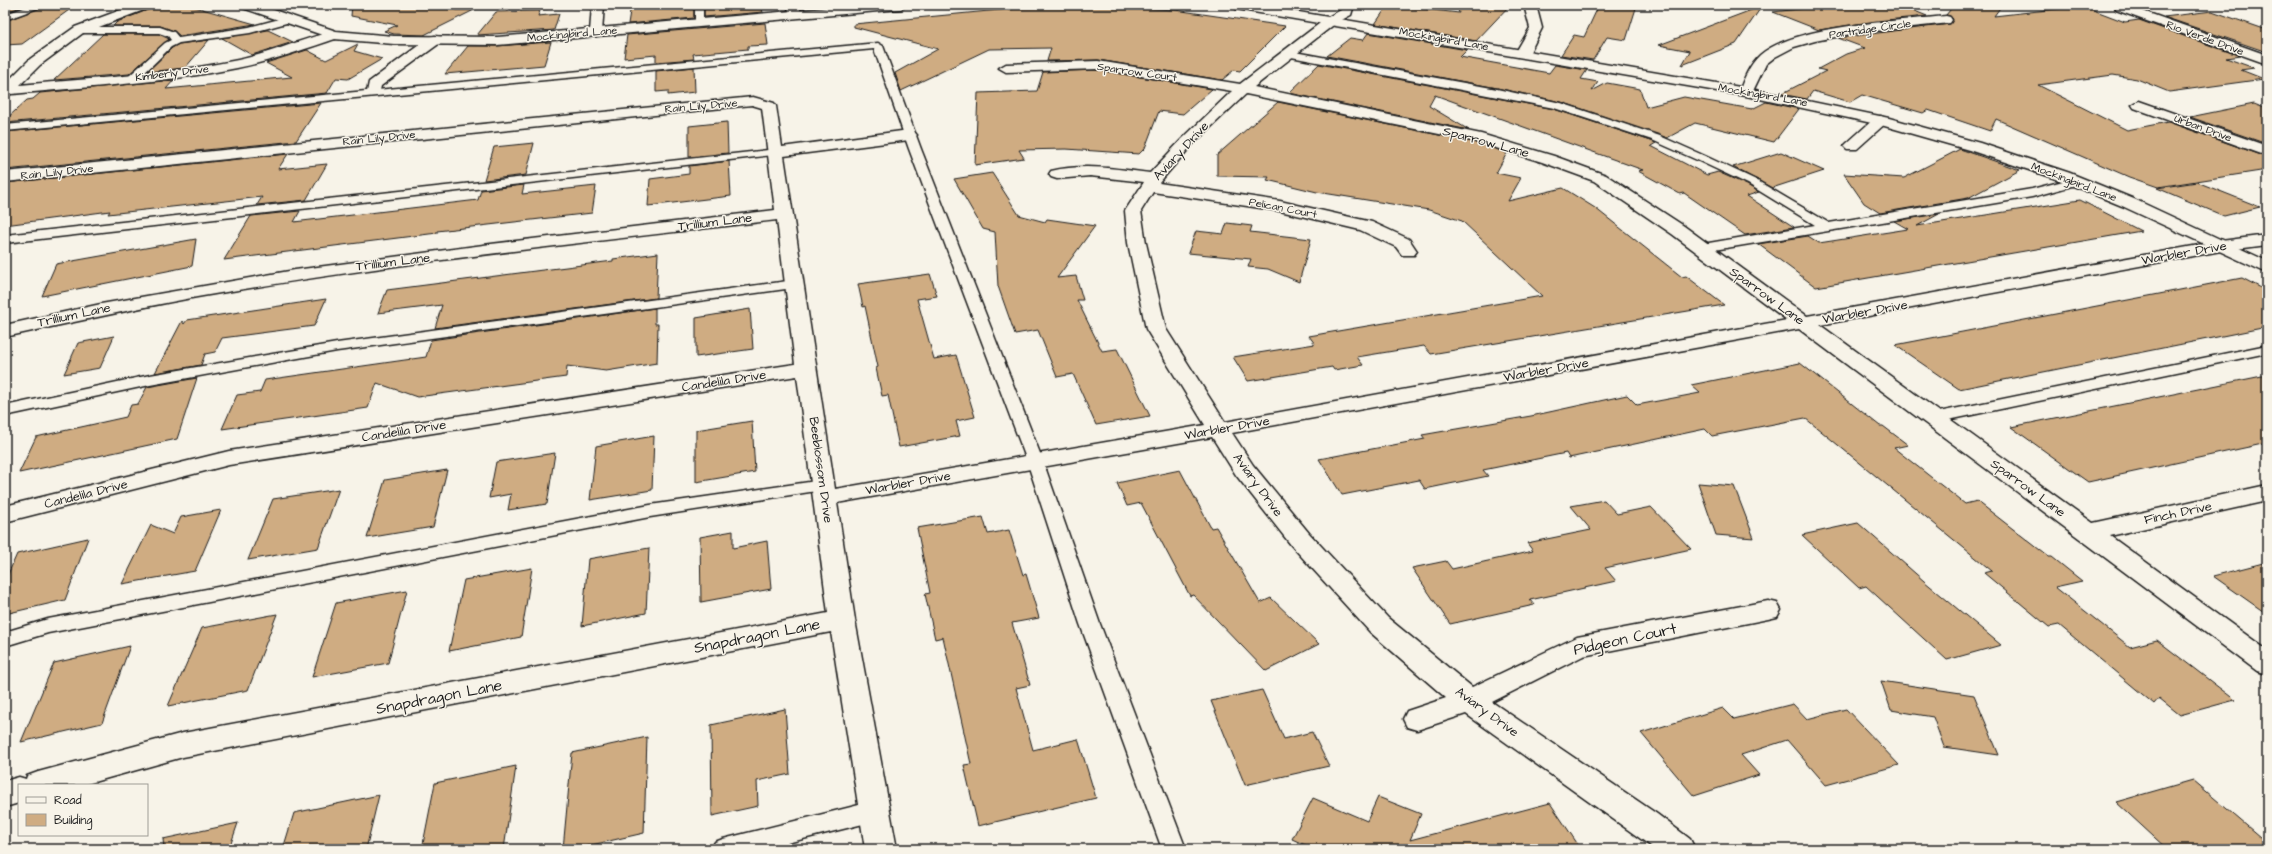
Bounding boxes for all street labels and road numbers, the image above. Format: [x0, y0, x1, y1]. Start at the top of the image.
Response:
street label: Partridge Circle [1828, 16, 1912, 43]
street label: Rio Verde Drive [2164, 17, 2246, 59]
street label: Mockingbird Lane [526, 23, 618, 46]
street label: Mockingbird Lane [1398, 24, 1490, 55]
street label: Sparrow Court [1096, 59, 1178, 85]
street label: Kimberly Drive [134, 61, 210, 86]
street label: Mockingbird Lane [1717, 80, 1809, 111]
street label: Rain Lily Drive [664, 95, 738, 118]
street label: Urban Drive [2172, 111, 2234, 145]
street label: Aviary Drive [1149, 118, 1214, 185]
street label: Sparrow Lane [1441, 122, 1531, 162]
street label: Rain Lily Drive [342, 127, 416, 150]
street label: Mockingbird Lane [2029, 159, 2119, 206]
street label: Rain Lily Drive [20, 161, 94, 184]
street label: Pelican Court [1248, 194, 1319, 222]
street label: Trillium Lane [677, 209, 753, 235]
street label: Warbler Drive [2140, 237, 2228, 269]
street label: Trillium Lane [355, 249, 431, 275]
street label: Sparrow Lane [1726, 263, 1808, 329]
street label: Warbler Drive [1821, 296, 1909, 328]
street label: Trillium Lane [36, 298, 112, 332]
street label: Warbler Drive [1502, 354, 1590, 386]
street label: Candelila Drive [680, 365, 768, 397]
street label: Warbler Drive [1183, 412, 1271, 444]
street label: Candelila Drive [360, 415, 448, 447]
street label: Beeblossom Drive [805, 416, 837, 524]
street label: Aviary Drive [1228, 450, 1287, 521]
street label: Sparrow Lane [1987, 455, 2069, 521]
street label: Warbler Drive [864, 467, 952, 499]
street label: Candelila Drive [42, 475, 130, 513]
street label: Finch Drive [2143, 497, 2213, 529]
street label: Snapdragon Lane [692, 613, 822, 660]
street label: Pidgeon Court [1571, 617, 1679, 662]
street label: Snapdragon Lane [374, 674, 504, 721]
street label: Aviary Drive [1451, 683, 1522, 742]

